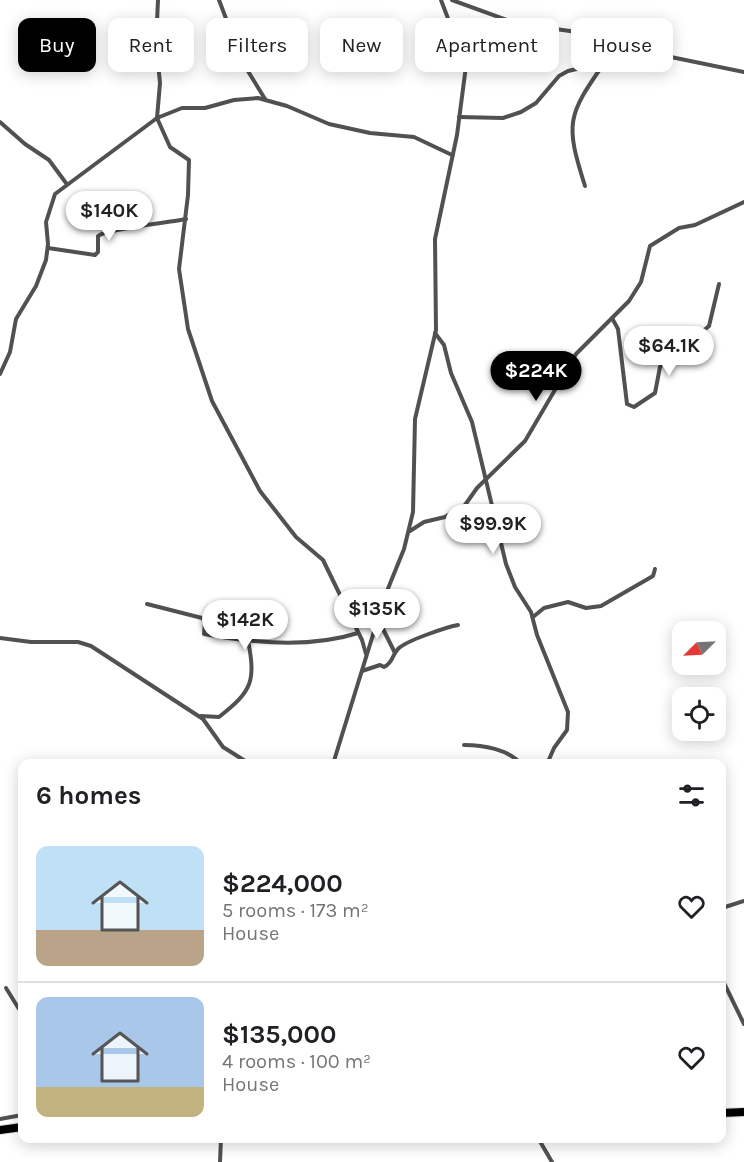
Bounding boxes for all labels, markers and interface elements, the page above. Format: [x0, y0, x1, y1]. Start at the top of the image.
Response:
chip: Buy [18, 18, 96, 72]
chip: Rent [108, 18, 194, 72]
chip: Filters [206, 18, 308, 72]
chip: New [320, 18, 403, 72]
chip: Apartment [415, 18, 559, 72]
chip: House [571, 18, 673, 72]
pin: $140K [67, 191, 151, 242]
text: $140K [80, 199, 138, 222]
pin: $64.1K [620, 326, 718, 377]
text: $64.1K [638, 334, 700, 357]
pin: $224K [494, 351, 578, 402]
text: $224K [505, 359, 567, 382]
pin: $99.9K [444, 504, 542, 555]
text: $99.9K [459, 512, 527, 535]
pin: $135K [335, 589, 419, 640]
text: $135K [348, 597, 406, 620]
pin: $142K [203, 600, 287, 651]
text: $142K [216, 608, 274, 631]
north arrow [672, 621, 726, 675]
map controls [672, 621, 726, 741]
button: locate [672, 687, 726, 741]
icon: filters [675, 779, 708, 812]
text: 6 homes [36, 780, 141, 811]
text: $224,000 [222, 868, 343, 899]
icon: home [84, 870, 156, 942]
icon: heart [675, 890, 708, 923]
text: 5 rooms · 173 m² [222, 899, 369, 922]
text: House [222, 922, 279, 945]
text: $135,000 [222, 1019, 336, 1050]
icon: home [84, 1021, 156, 1093]
icon: heart [675, 1041, 708, 1074]
text: 4 rooms · 100 m² [222, 1050, 371, 1073]
text: House [222, 1073, 279, 1096]

